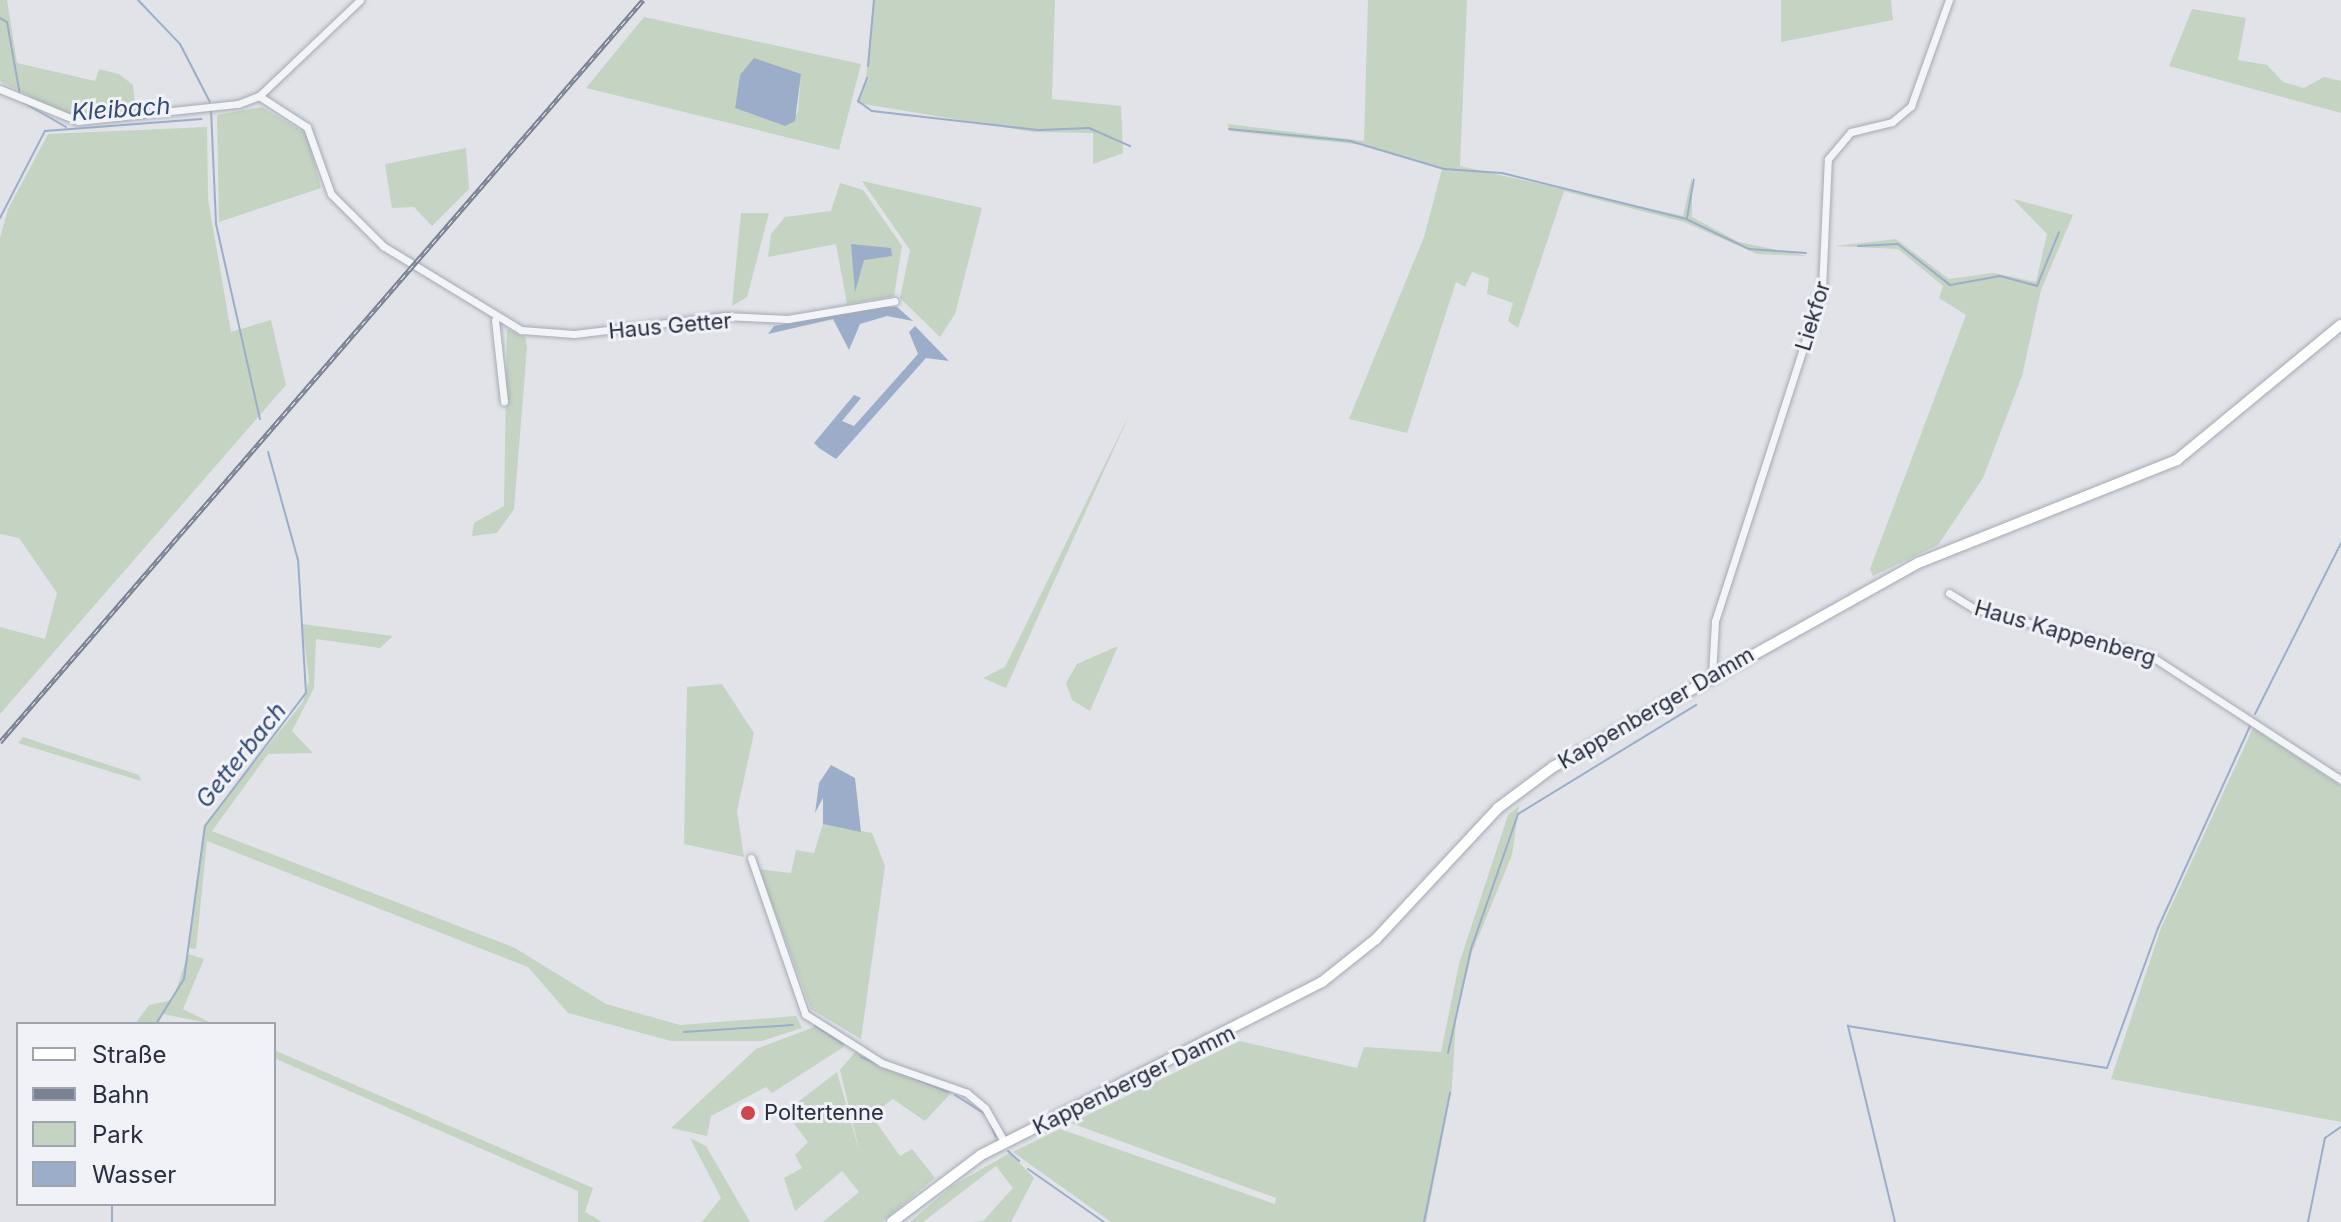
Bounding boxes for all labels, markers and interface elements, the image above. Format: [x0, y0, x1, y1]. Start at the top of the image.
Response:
water label: Kleibach [71, 91, 171, 127]
street label: Liekfor [1790, 278, 1836, 354]
street label: Haus Getter [607, 307, 733, 345]
street label: Haus Kappenberg [1971, 595, 2159, 671]
street label: Kappenberger Damm [1553, 641, 1759, 775]
water label: Getterbach [190, 696, 292, 814]
street label: Kappenberger Damm [1029, 1020, 1239, 1140]
legend [16, 1022, 276, 1206]
text: Straße [92, 1040, 167, 1069]
text: Bahn [92, 1080, 150, 1109]
place label: Poltertenne [764, 1100, 884, 1126]
marker: Poltertenne [739, 1104, 757, 1122]
text: Park [92, 1120, 143, 1149]
text: Wasser [92, 1160, 176, 1189]

